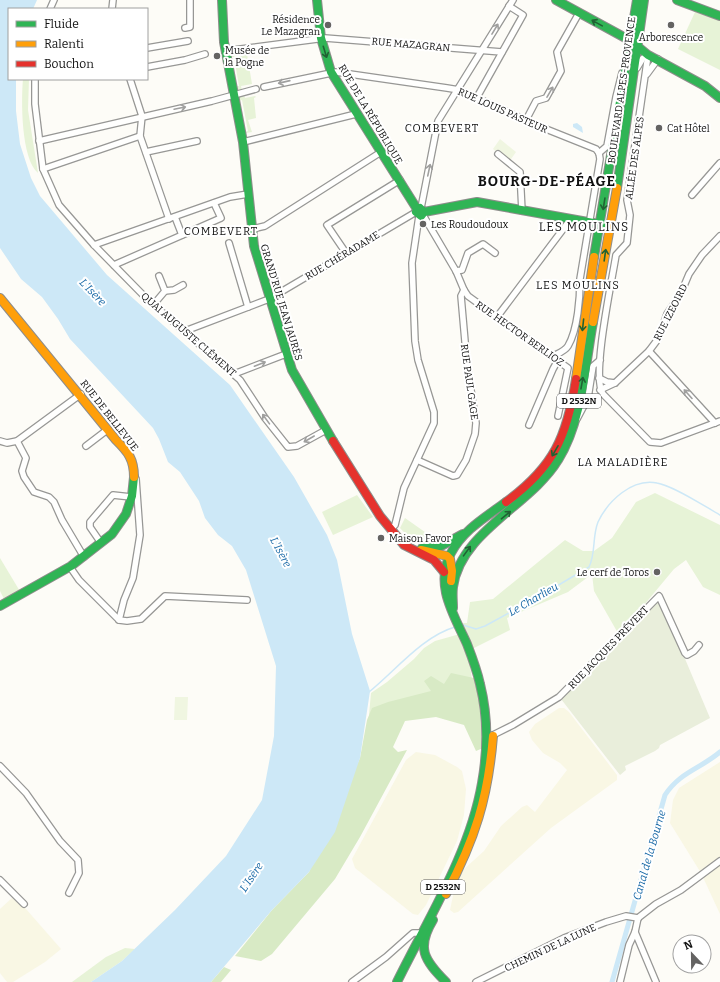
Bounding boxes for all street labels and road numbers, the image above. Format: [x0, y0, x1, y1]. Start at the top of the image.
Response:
street label: BOULEVARD ALPES-PROVENCE [606, 16, 638, 164]
street label: RUE MAZAGRAN [371, 36, 451, 54]
street label: RUE DE LA RÉPUBLIQUE [336, 61, 406, 167]
street label: RUE LOUIS PASTEUR [456, 86, 550, 136]
street label: ALLÉE DES ALPES [621, 115, 647, 201]
street label: RUE CHÉRADAME [302, 227, 382, 283]
street label: GRAND'RUE JEAN JAURÈS [258, 242, 306, 362]
street label: RUE IZEOIRD [651, 282, 690, 343]
street label: QUAI AUGUSTE CLÉMENT [138, 289, 240, 379]
street label: RUE HECTOR BERLIOZ [473, 299, 566, 369]
street label: RUE PAUL GAGE [458, 343, 480, 421]
street label: RUE DE BELLEVUE [78, 378, 141, 454]
road number: D 2532N [557, 394, 601, 408]
street label: RUE JACQUES PRÉVERT [565, 602, 651, 691]
road number: D 2532N [421, 880, 465, 894]
street label: CHEMIN DE LA LUNE [503, 921, 598, 974]

